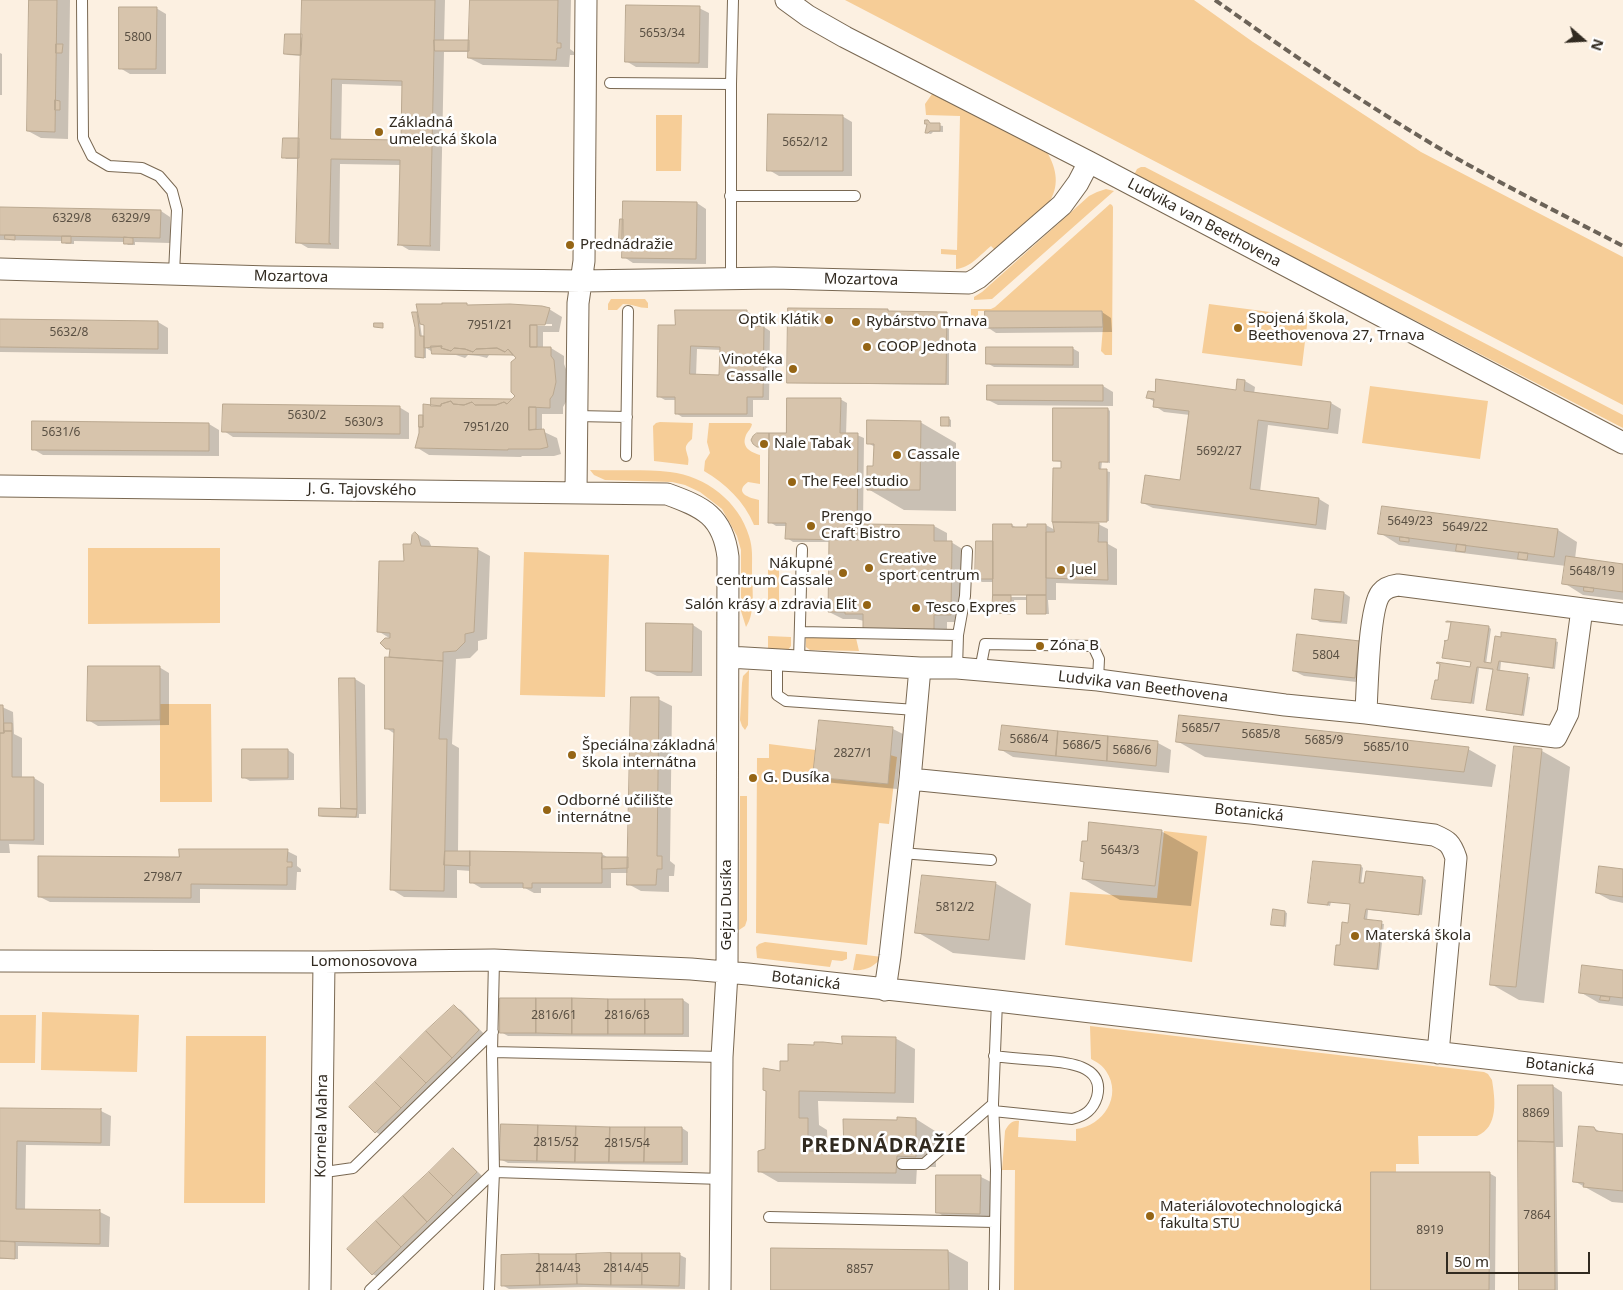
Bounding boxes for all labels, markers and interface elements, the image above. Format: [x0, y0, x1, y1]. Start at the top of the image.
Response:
north arrow [1558, 15, 1608, 65]
house number: 5653/34 [639, 27, 685, 41]
house number: 5800 [124, 31, 152, 45]
text: N [1587, 37, 1608, 54]
place label: Základná umelecká škola [389, 114, 497, 149]
marker: Základná umelecká škola [373, 126, 385, 138]
house number: 5652/12 [782, 136, 828, 150]
street label: Ludvika van Beethovena [1124, 175, 1284, 271]
house number: 6329/8 [53, 212, 91, 226]
house number: 6329/9 [112, 212, 150, 226]
place label: Prednádražie [580, 236, 673, 254]
marker: Prednádražie [564, 239, 576, 251]
street label: Mozartova [254, 267, 328, 287]
street label: Mozartova [824, 270, 898, 290]
place label: Spojená škola, Beethovenova 27, Trnava [1248, 310, 1425, 345]
place label: Optik Klátik [738, 311, 819, 329]
place label: Rybárstvo Trnava [866, 313, 988, 331]
marker: Optik Klátik [823, 314, 835, 326]
marker: Rybárstvo Trnava [850, 316, 862, 328]
house number: 7951/21 [467, 319, 513, 333]
marker: Spojená škola, Beethovenova 27, Trnava [1232, 322, 1244, 334]
house number: 5632/8 [50, 326, 88, 340]
place label: COOP Jednota [877, 338, 977, 356]
marker: COOP Jednota [861, 341, 873, 353]
place label: Vinotéka Cassalle [721, 351, 783, 386]
marker: Vinotéka Cassalle [787, 363, 799, 375]
house number: 5630/2 [288, 409, 326, 423]
house number: 5630/3 [345, 416, 383, 430]
house number: 7951/20 [463, 421, 509, 435]
house number: 5631/6 [42, 426, 80, 440]
place label: Nale Tabak [774, 435, 851, 453]
marker: Nale Tabak [758, 438, 770, 450]
house number: 5692/27 [1196, 445, 1242, 459]
place label: Cassale [907, 446, 960, 464]
marker: Cassale [891, 449, 903, 461]
place label: The Feel studio [802, 473, 908, 491]
marker: The Feel studio [786, 476, 798, 488]
street label: J. G. Tajovského [308, 480, 416, 500]
place label: Prengo Craft Bistro [821, 508, 900, 543]
house number: 5649/23 [1387, 515, 1433, 529]
marker: Prengo Craft Bistro [805, 520, 817, 532]
house number: 5649/22 [1442, 521, 1488, 535]
place label: Creative sport centrum [879, 550, 980, 585]
place label: Nákupné centrum Cassale [716, 555, 833, 590]
place label: Juel [1071, 561, 1097, 579]
marker: Creative sport centrum [863, 562, 875, 574]
marker: Juel [1055, 564, 1067, 576]
house number: 5648/19 [1569, 565, 1615, 579]
marker: Nákupné centrum Cassale [837, 567, 849, 579]
place label: Salón krásy a zdravia Elit [685, 596, 857, 614]
marker: Salón krásy a zdravia Elit [861, 599, 873, 611]
place label: Tesco Expres [926, 599, 1016, 617]
marker: Tesco Expres [910, 602, 922, 614]
place label: Zóna B [1050, 637, 1099, 655]
marker: Zóna B [1034, 640, 1046, 652]
house number: 5804 [1312, 649, 1340, 663]
street label: Ludvika van Beethovena [1057, 668, 1229, 706]
house number: 5685/7 [1182, 722, 1220, 736]
house number: 5685/8 [1242, 728, 1280, 742]
house number: 5686/4 [1010, 733, 1048, 747]
house number: 5685/9 [1305, 734, 1343, 748]
place label: Špeciálna základná škola internátna [582, 737, 716, 772]
house number: 5686/5 [1063, 739, 1101, 753]
house number: 5685/10 [1363, 741, 1409, 755]
house number: 5686/6 [1113, 744, 1151, 758]
house number: 2827/1 [834, 747, 872, 761]
marker: Špeciálna základná škola internátna [566, 749, 578, 761]
place label: G. Dusíka [763, 769, 830, 787]
marker: G. Dusíka [747, 772, 759, 784]
place label: Odborné učilište internátne [557, 792, 673, 827]
street label: Botanická [1214, 800, 1284, 826]
marker: Odborné učilište internátne [541, 804, 553, 816]
house number: 5643/3 [1101, 844, 1139, 858]
street label: Gejzu Dusíka [718, 859, 736, 951]
house number: 2798/7 [144, 871, 182, 885]
house number: 5812/2 [936, 901, 974, 915]
place label: Materská škola [1365, 927, 1471, 945]
marker: Materská škola [1349, 930, 1361, 942]
street label: Lomonosovova [311, 953, 417, 971]
street label: Botanická [770, 968, 842, 994]
house number: 2816/61 [531, 1009, 577, 1023]
house number: 2816/63 [604, 1009, 650, 1023]
street label: Botanická [1525, 1054, 1595, 1080]
street label: Kornela Mahra [312, 1074, 332, 1178]
house number: 8869 [1522, 1107, 1550, 1121]
district label: PREDNÁDRAŽIE [800, 1134, 968, 1158]
house number: 2815/52 [533, 1136, 579, 1150]
house number: 2815/54 [604, 1137, 650, 1151]
place label: Materiálovotechnologická fakulta STU [1160, 1198, 1342, 1233]
house number: 7864 [1523, 1209, 1551, 1223]
marker: Materiálovotechnologická fakulta STU [1144, 1210, 1156, 1222]
house number: 8919 [1416, 1224, 1444, 1238]
scale bar [1448, 1242, 1592, 1274]
text: 50 m [1454, 1251, 1489, 1271]
house number: 2814/43 [535, 1262, 581, 1276]
house number: 2814/45 [603, 1262, 649, 1276]
house number: 8857 [846, 1263, 874, 1277]

